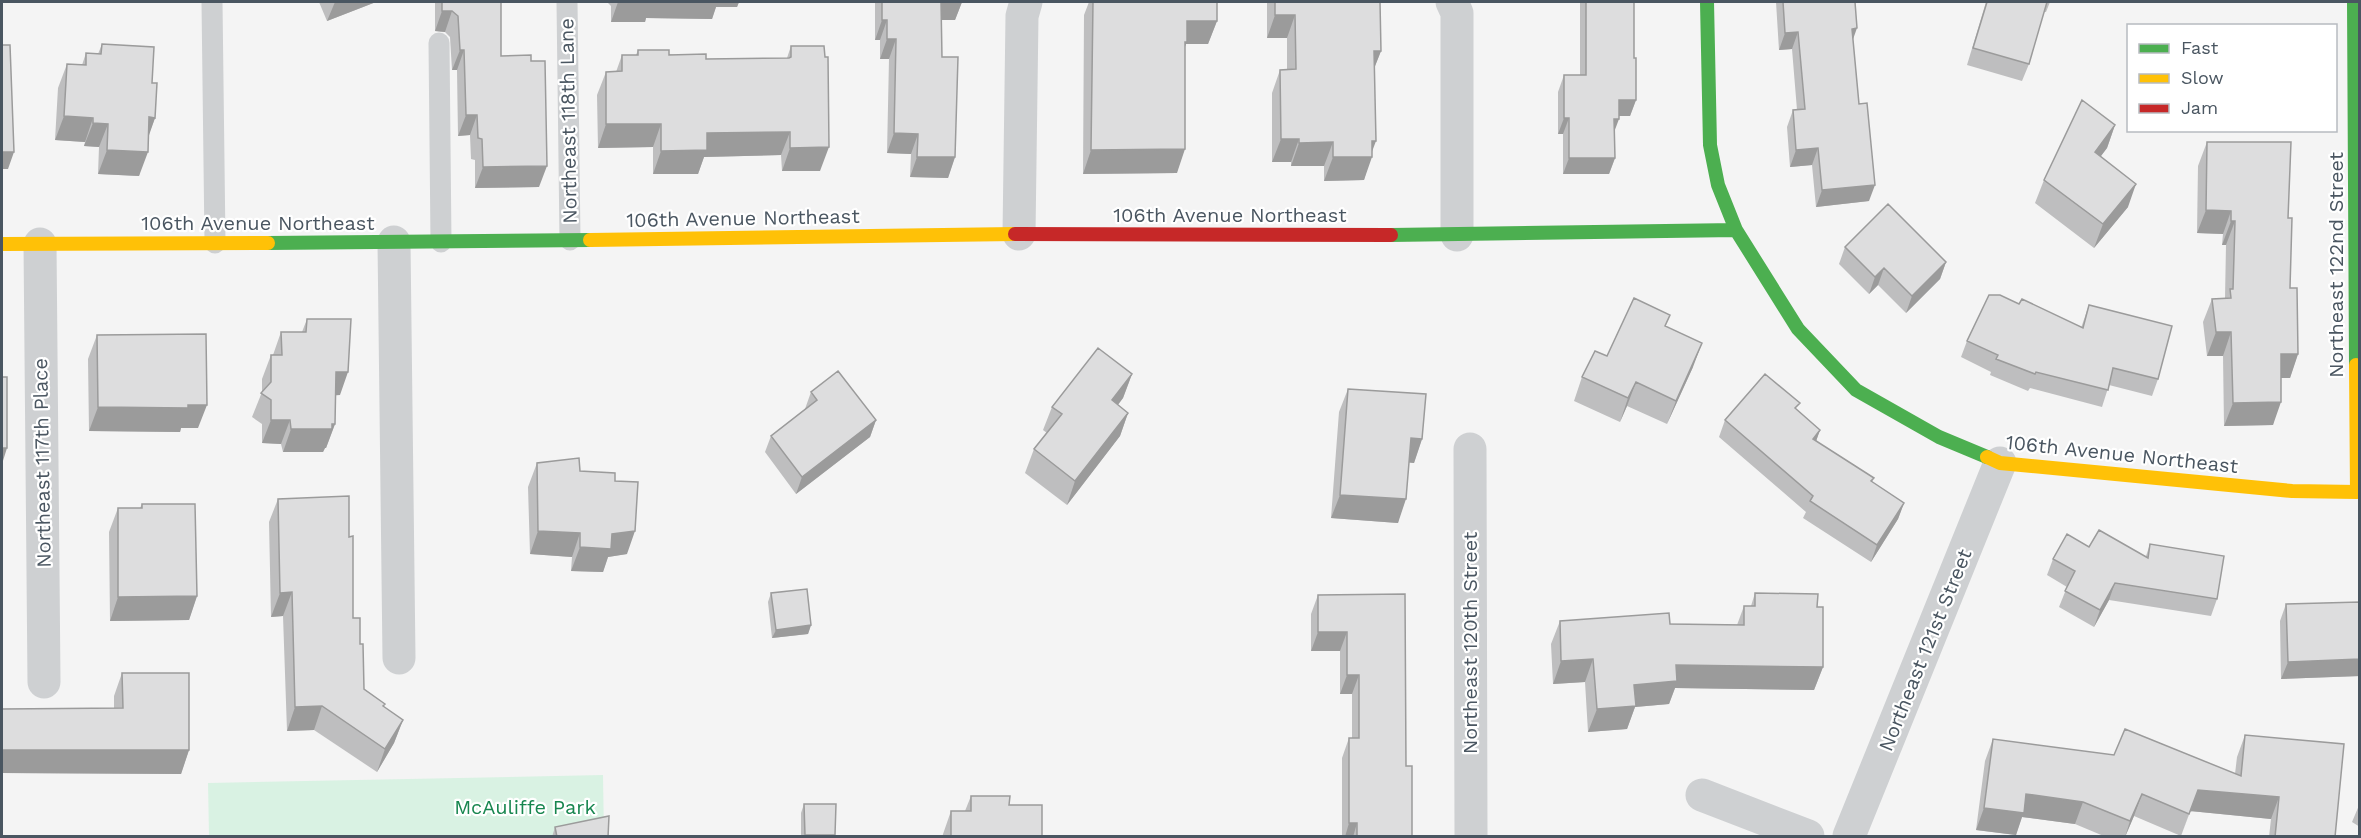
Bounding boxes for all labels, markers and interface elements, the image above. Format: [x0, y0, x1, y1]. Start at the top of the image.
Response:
street label: Northeast 118th Lane [554, 18, 582, 224]
legend [2127, 24, 2337, 132]
text: Fast [2181, 37, 2219, 58]
text: Slow [2181, 67, 2224, 88]
text: Jam [2181, 97, 2218, 118]
street label: Northeast 122nd Street [2324, 151, 2348, 378]
street label: 106th Avenue Northeast [1113, 203, 1347, 227]
street label: 106th Avenue Northeast [626, 204, 860, 232]
street label: 106th Avenue Northeast [141, 211, 375, 235]
street label: Northeast 117th Place [28, 358, 56, 568]
street label: 106th Avenue Northeast [2005, 430, 2240, 478]
street label: Northeast 120th Street [1458, 531, 1482, 754]
street label: Northeast 121st Street [1873, 545, 1977, 755]
park label: McAuliffe Park [454, 795, 596, 819]

